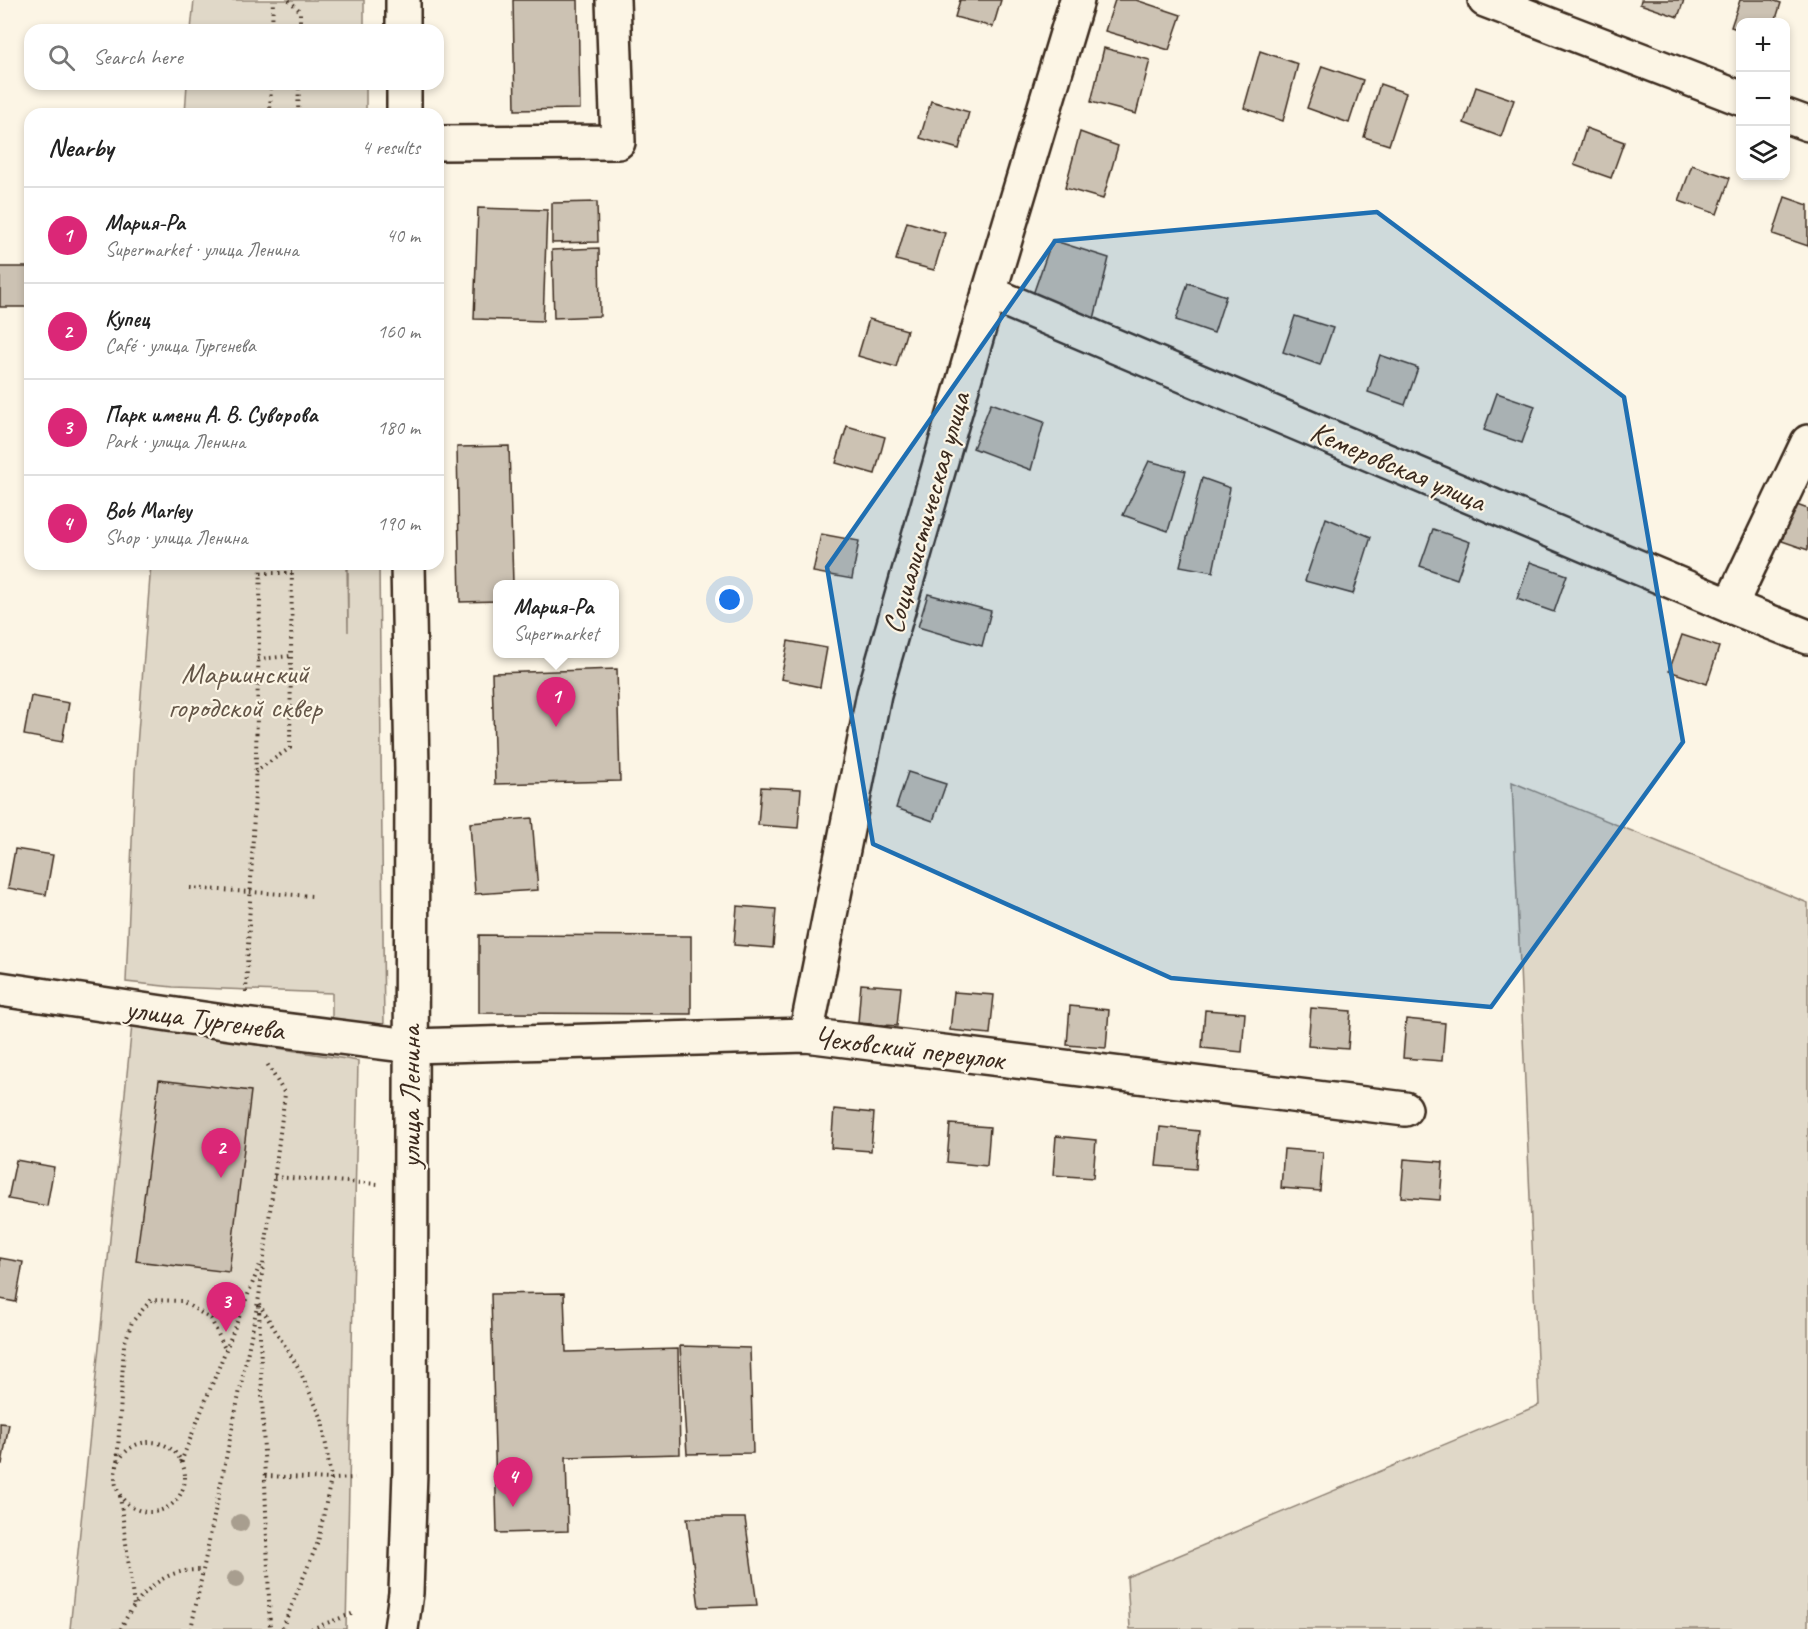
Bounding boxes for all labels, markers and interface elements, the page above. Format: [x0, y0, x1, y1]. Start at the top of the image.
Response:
map controls [1736, 18, 1790, 180]
button: + [1736, 18, 1790, 72]
search box [24, 24, 444, 90]
icon: search [45, 41, 78, 74]
text: Search here [93, 43, 183, 71]
button: − [1736, 72, 1790, 126]
button: layers [1736, 126, 1790, 180]
text: Nearby [48, 131, 113, 164]
text: 4 results [361, 135, 420, 160]
text: Мария-Ра [105, 209, 185, 237]
text: 1 [63, 223, 72, 248]
text: 40 m [386, 223, 420, 248]
text: Supermarket · улица Ленина [105, 237, 298, 262]
text: Купец [105, 305, 149, 333]
text: 2 [63, 319, 72, 344]
text: 160 m [377, 319, 420, 344]
text: Café · улица Тургенева [105, 333, 255, 358]
street label: Социалистическая улица [873, 386, 979, 638]
text: Парк имени А. В. Суворова [105, 401, 317, 429]
street label: Кемеровская улица [1305, 412, 1493, 521]
text: 3 [63, 415, 72, 440]
text: 180 m [377, 415, 420, 440]
text: Park · улица Ленина [105, 429, 245, 454]
text: Bob Marley [105, 497, 191, 525]
text: 4 [63, 511, 72, 536]
text: 190 m [377, 511, 420, 536]
text: Shop · улица Ленина [105, 525, 248, 550]
popup [493, 580, 619, 658]
your location [715, 585, 744, 614]
text: Мария-Ра [514, 593, 593, 621]
text: Supermarket [514, 621, 599, 646]
park label: Мариинский городской сквер [168, 654, 324, 726]
pin: 1 [536, 678, 576, 727]
street label: улица Тургенева [121, 989, 289, 1049]
street label: Чеховский переулок [812, 1018, 1009, 1079]
street label: улица Ленина [391, 1023, 429, 1170]
pin: 2 [202, 1128, 240, 1178]
pin: 3 [206, 1282, 246, 1332]
pin: 4 [494, 1458, 532, 1507]

